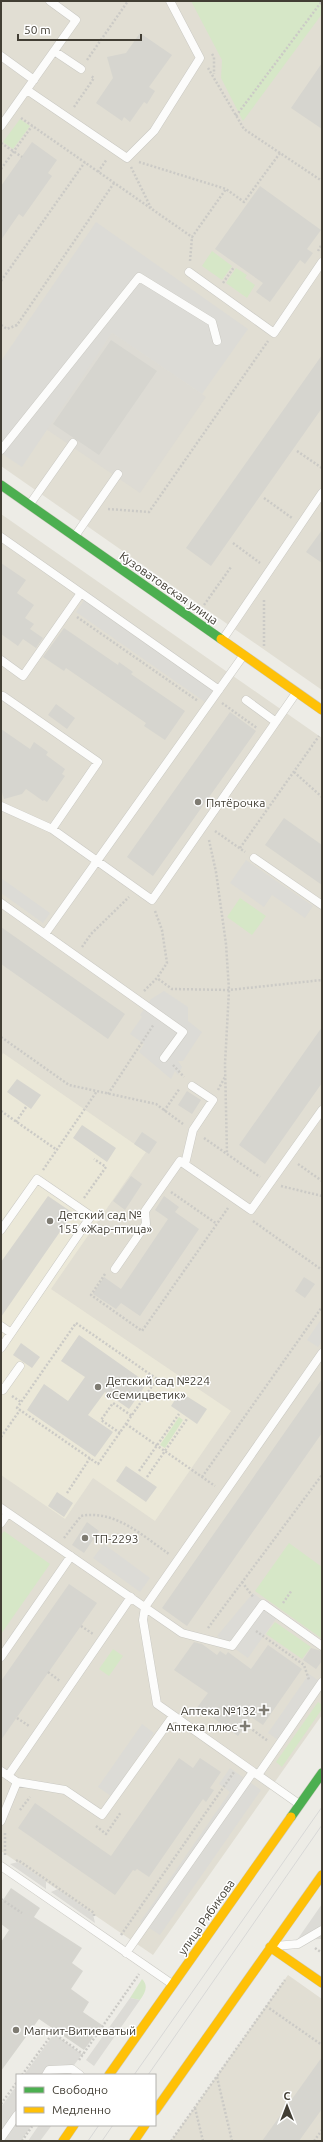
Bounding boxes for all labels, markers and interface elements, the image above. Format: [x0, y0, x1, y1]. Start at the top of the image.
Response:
scale bar [18, 16, 141, 42]
text: 50 m [24, 23, 51, 36]
street label: Кузоватовская улица [117, 549, 221, 627]
place label: Пятёрочка [206, 796, 265, 809]
marker: Пятёрочка [193, 797, 203, 807]
place label: Детский сад № 155 «Жар-птица» [58, 1208, 152, 1235]
marker: Детский сад № 155 «Жар-птица» [45, 1216, 55, 1226]
place label: Детский сад №224 «Семицветик» [106, 1374, 210, 1401]
marker: Детский сад №224 «Семицветик» [93, 1382, 103, 1392]
place label: ТП-2293 [93, 1532, 139, 1545]
marker: ТП-2293 [80, 1533, 90, 1543]
place label: Аптека №132 [181, 1704, 256, 1717]
marker: Аптека №132 [259, 1705, 269, 1715]
place label: Аптека плюс [166, 1720, 237, 1733]
marker: Аптека плюс [240, 1721, 250, 1731]
street label: улица Рябикова [175, 1877, 237, 1957]
place label: Магнит-Витиеватый [24, 2024, 136, 2037]
marker: Магнит-Витиеватый [11, 2025, 21, 2035]
legend [16, 2074, 156, 2126]
text: Свободно [52, 2083, 108, 2096]
north arrow [267, 2086, 307, 2126]
text: С [283, 2090, 291, 2102]
text: Медленно [52, 2103, 111, 2116]

